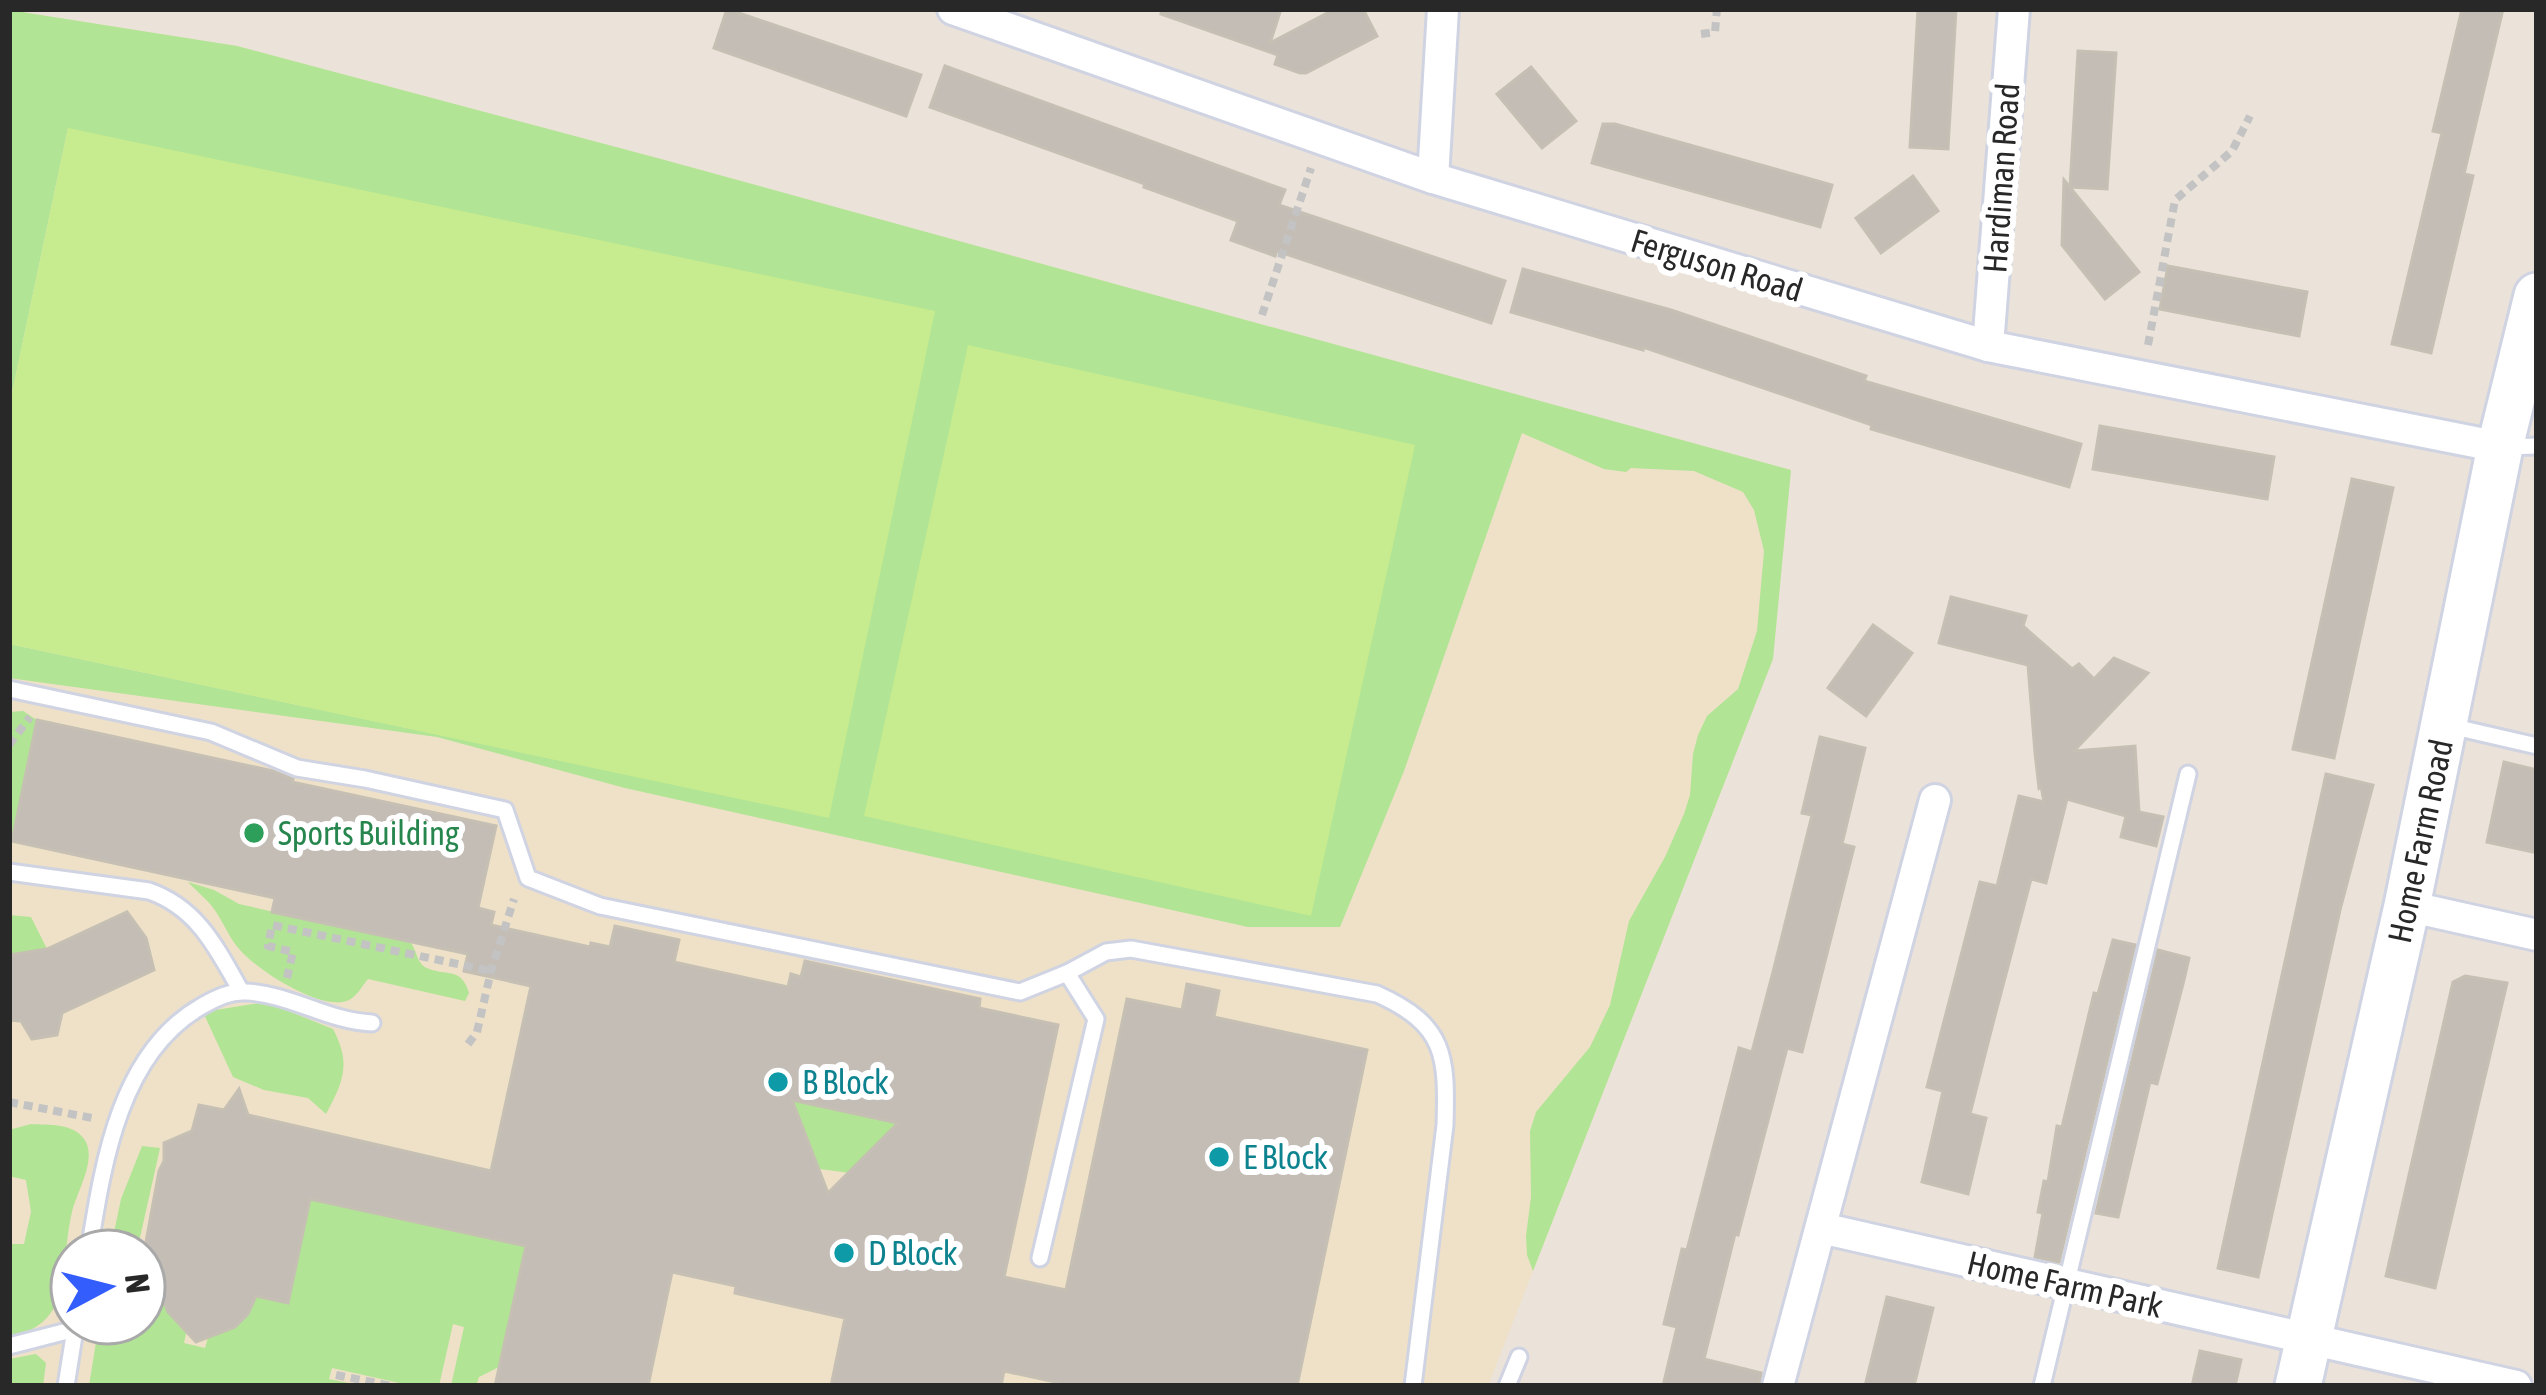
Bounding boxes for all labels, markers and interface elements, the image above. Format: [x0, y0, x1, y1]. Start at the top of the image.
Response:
street label: Hardiman Road [1975, 82, 2027, 274]
street label: Ferguson Road [1627, 221, 1807, 309]
street label: Home Farm Road [2380, 736, 2460, 946]
place label: Sports Building [278, 814, 460, 852]
marker: Sports Building [241, 820, 267, 846]
place label: B Block [802, 1063, 888, 1101]
marker: B Block [765, 1069, 791, 1095]
place label: E Block [1243, 1138, 1328, 1176]
marker: E Block [1206, 1144, 1232, 1170]
north arrow [48, 1227, 168, 1347]
place label: D Block [868, 1234, 957, 1272]
marker: D Block [831, 1240, 857, 1266]
street label: Home Farm Park [1964, 1243, 2166, 1325]
text: N [118, 1271, 158, 1295]

